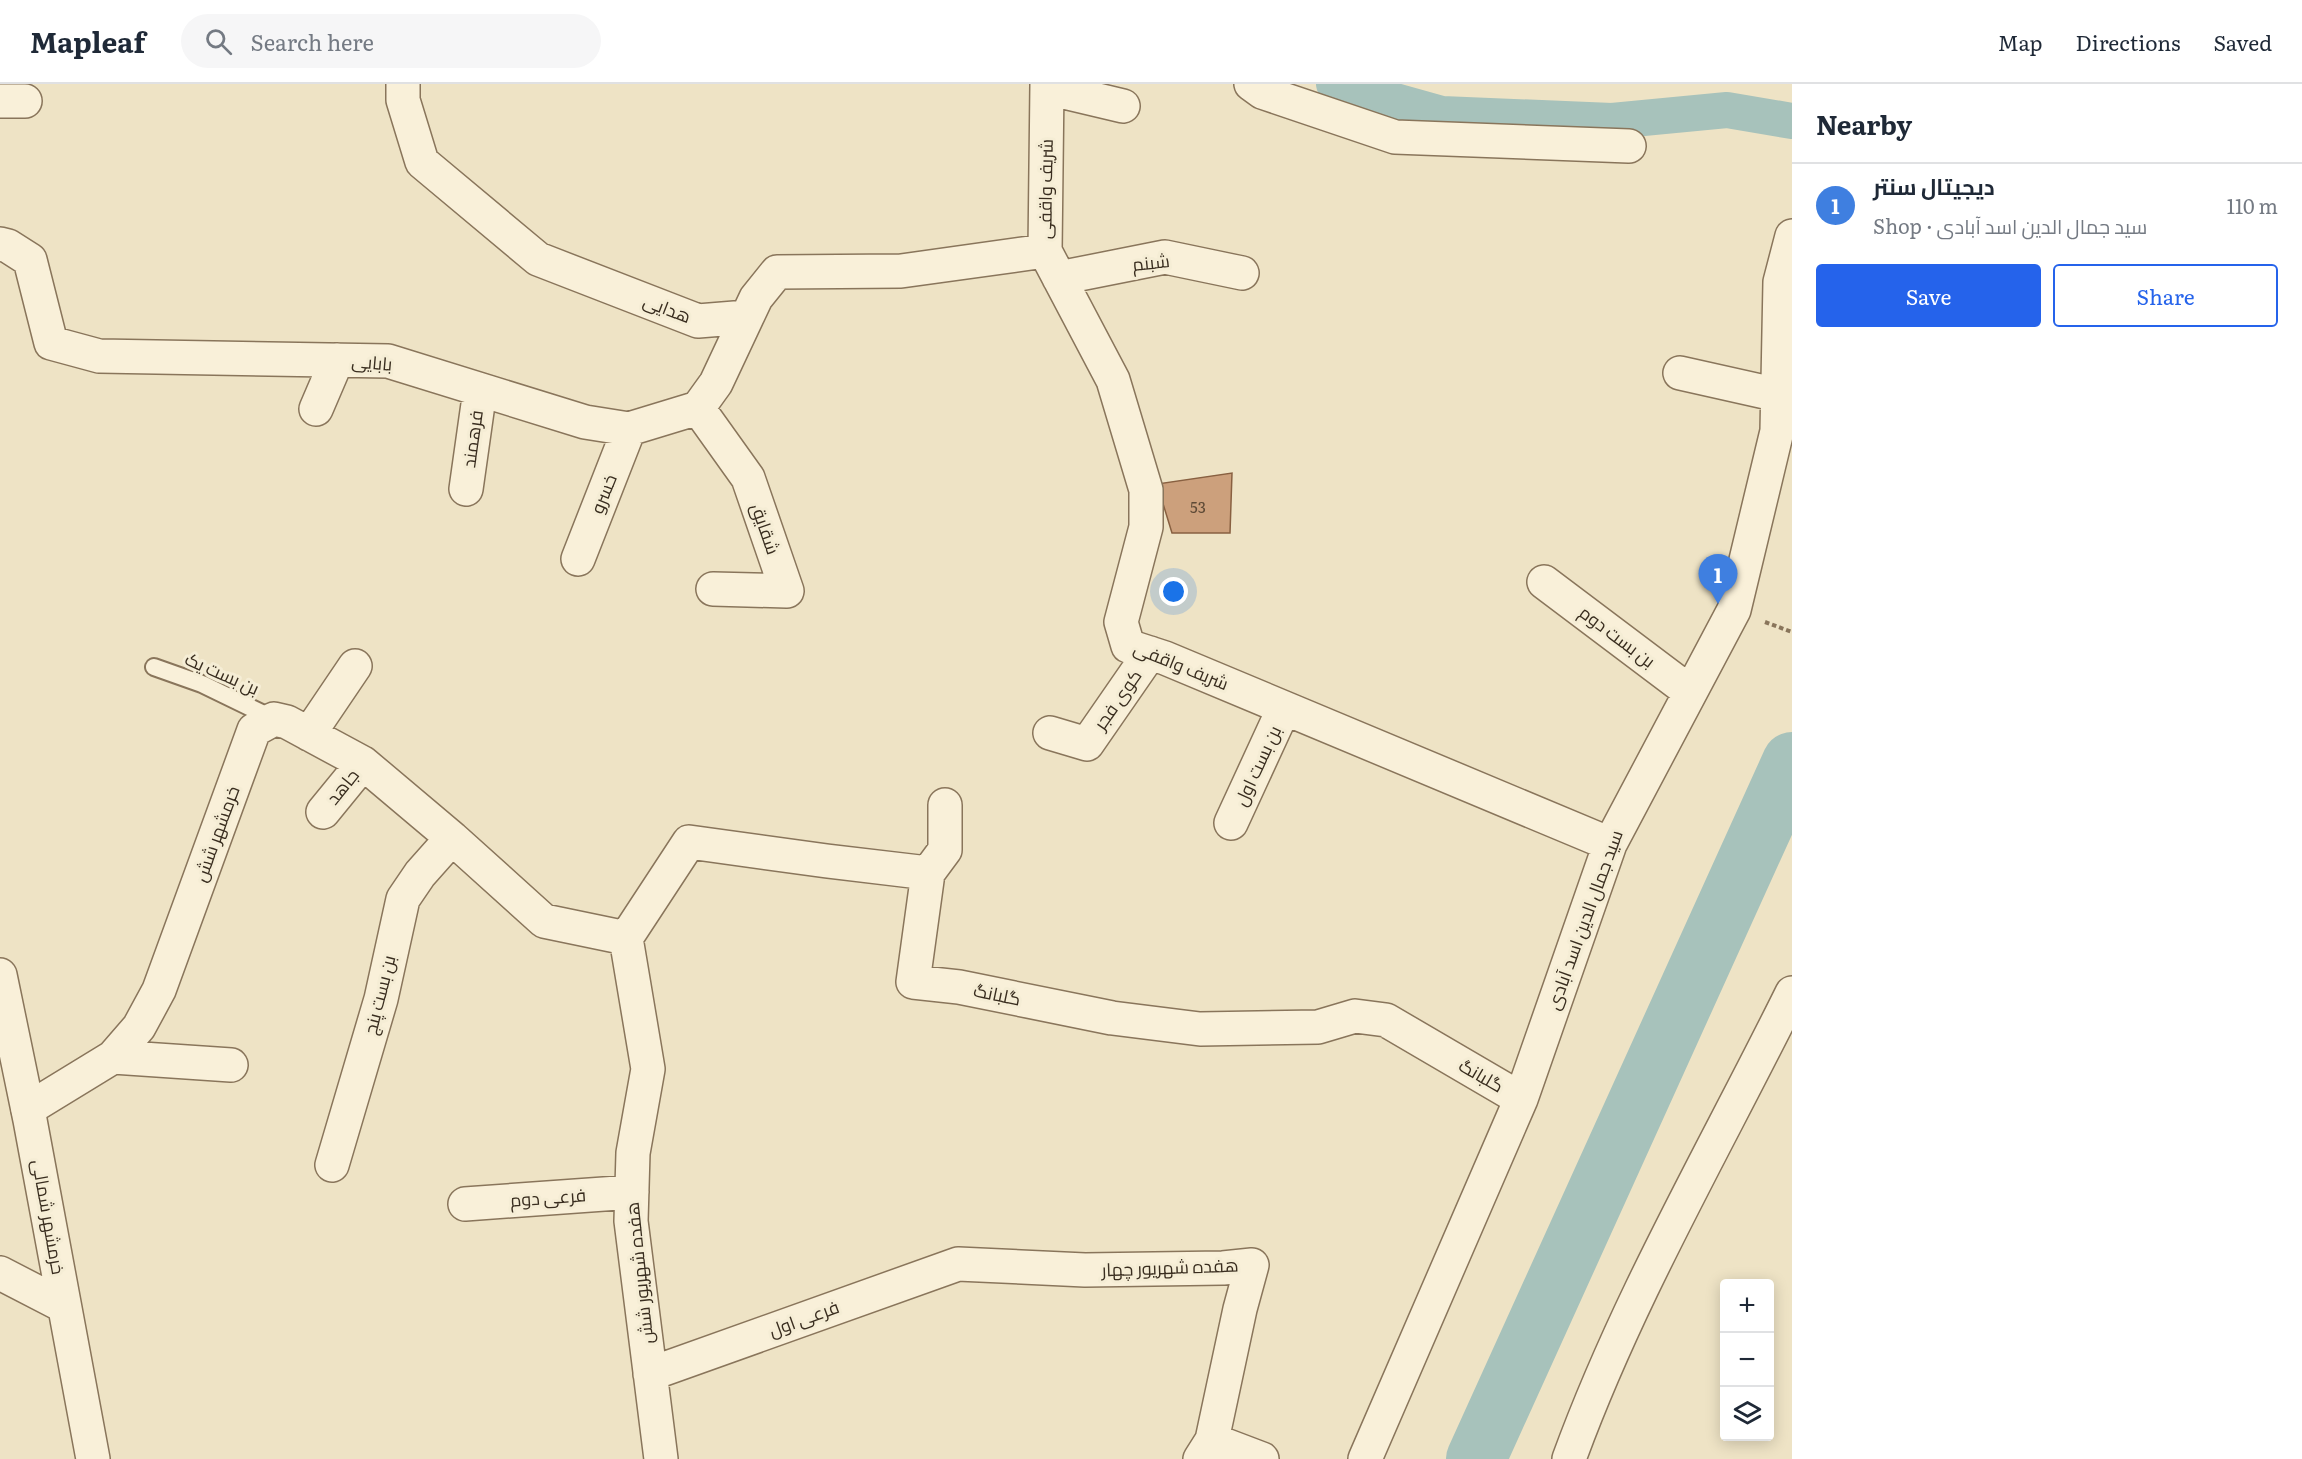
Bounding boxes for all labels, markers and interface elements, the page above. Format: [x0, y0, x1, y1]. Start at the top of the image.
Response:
search box [181, 14, 601, 68]
text: Mapleaf [30, 20, 145, 62]
icon: search [202, 25, 235, 58]
text: Search here [250, 25, 374, 58]
text: Map [1998, 26, 2043, 57]
text: Directions [2076, 26, 2181, 57]
text: Saved [2214, 26, 2272, 57]
text: Nearby [1816, 104, 1912, 143]
street label: شریف واقفی [1030, 139, 1059, 239]
text: دیجیتال سنتر [1873, 169, 1995, 202]
text: 1 [1831, 190, 1840, 220]
text: 110 m [2227, 190, 2278, 220]
text: Shop · سید جمال الدین اسد آبادی [1873, 210, 2147, 240]
street label: شبنم [1131, 246, 1171, 277]
button: Save [1816, 264, 2041, 327]
button: Share [2053, 264, 2278, 327]
street label: هدایی [640, 286, 695, 329]
street label: بابایی [351, 346, 394, 377]
street label: فرهمند [454, 408, 489, 469]
street label: خسرو [583, 470, 623, 517]
house number: 53 [1190, 495, 1206, 518]
street label: شقایق [745, 499, 788, 558]
pin: 1 [1698, 554, 1738, 604]
your location [1159, 577, 1188, 606]
street label: بن بست دوم [1574, 598, 1662, 673]
street label: شریف واقفی [1130, 633, 1233, 696]
street label: بن بست یک [181, 644, 264, 701]
street label: کوی فجر [1085, 663, 1147, 736]
street label: بن بست اول [1226, 721, 1287, 810]
street label: جاهد [319, 762, 365, 810]
street label: خرمشهر شش [186, 782, 245, 885]
street label: سید جمال الدین اسد آبادی [1538, 826, 1629, 1013]
street label: بن بست پنج [356, 952, 401, 1037]
street label: گلبانگ [971, 975, 1023, 1012]
street label: گلبانگ [1454, 1051, 1509, 1098]
street label: خرمشهر شمالی [26, 1157, 73, 1276]
street label: فرعی دوم [509, 1180, 587, 1213]
street label: هفده شهریور شش [618, 1201, 659, 1345]
street label: هفده شهریور چهار [1100, 1251, 1239, 1282]
map controls [1720, 1279, 1774, 1441]
button: + [1720, 1279, 1774, 1333]
street label: فرعی اول [765, 1292, 842, 1343]
button: − [1720, 1333, 1774, 1387]
button: layers [1720, 1387, 1774, 1441]

